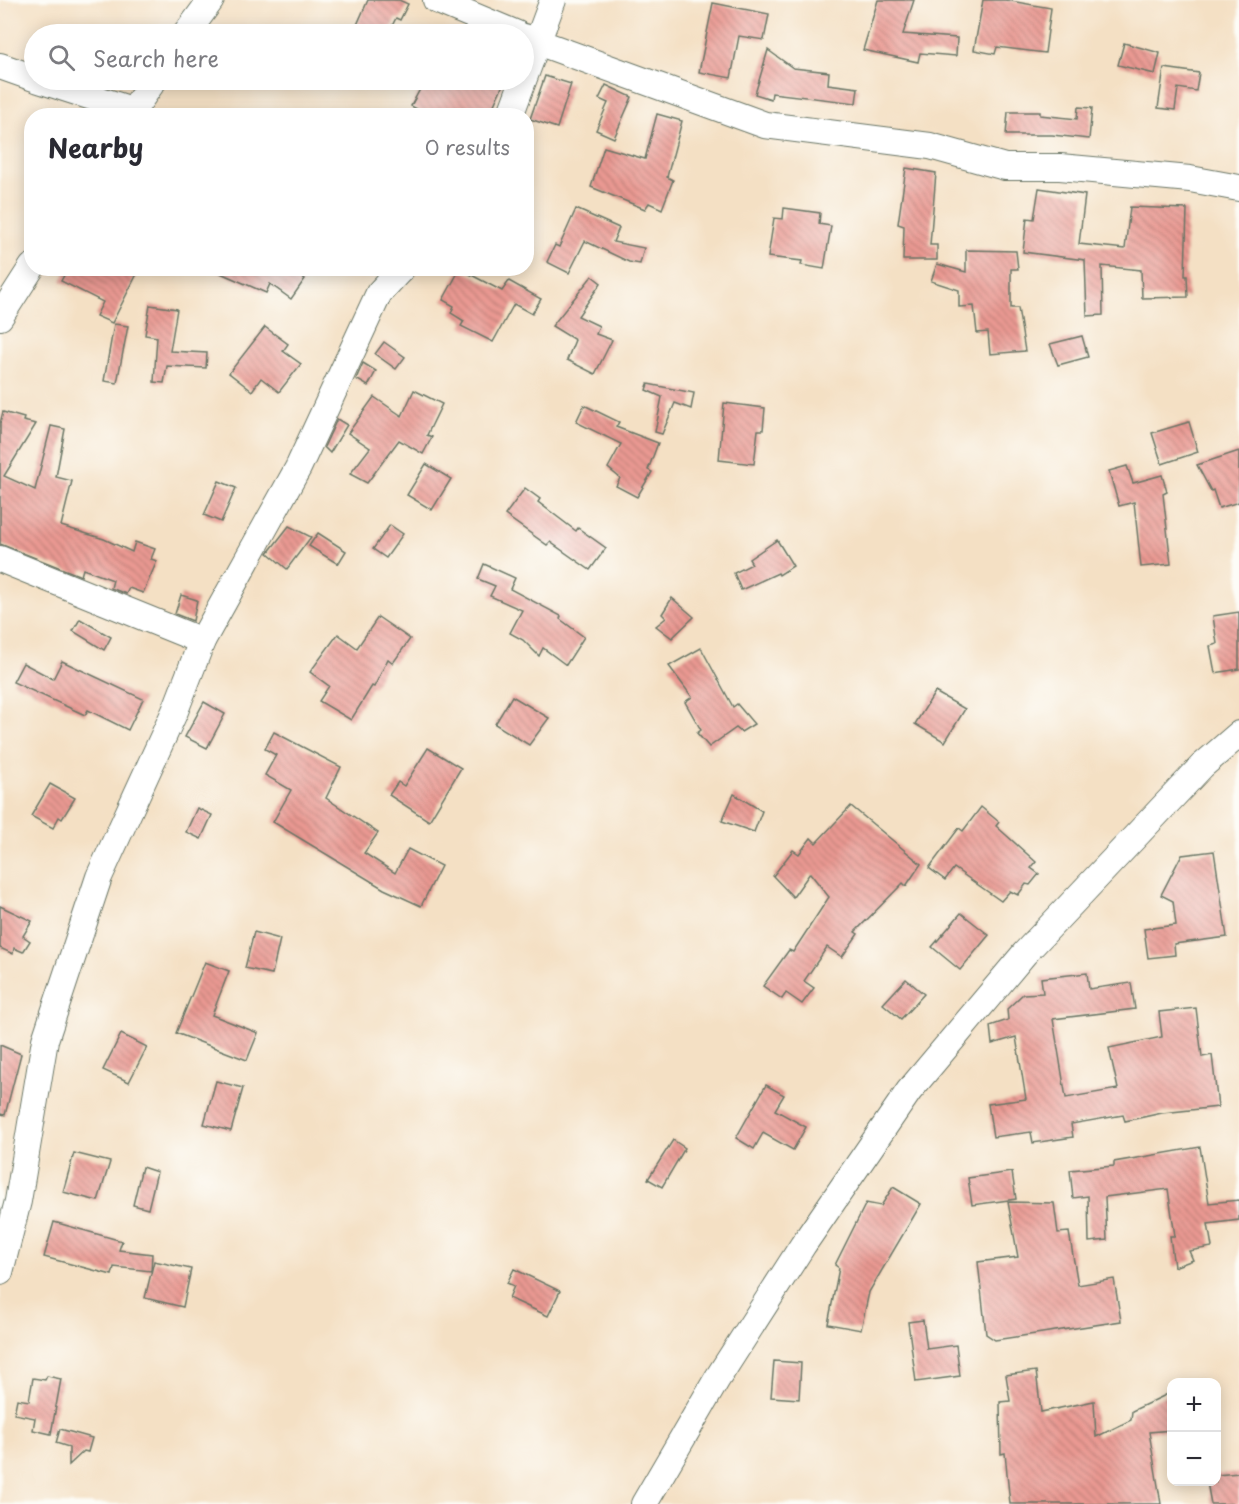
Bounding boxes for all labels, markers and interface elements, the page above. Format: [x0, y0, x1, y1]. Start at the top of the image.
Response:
search box [24, 24, 534, 90]
icon: search [45, 41, 78, 74]
text: Search here [93, 41, 219, 74]
text: Nearby [48, 128, 143, 167]
text: 0 results [425, 132, 510, 162]
map controls [1167, 1378, 1221, 1486]
button: + [1167, 1378, 1221, 1432]
button: − [1167, 1432, 1221, 1486]

